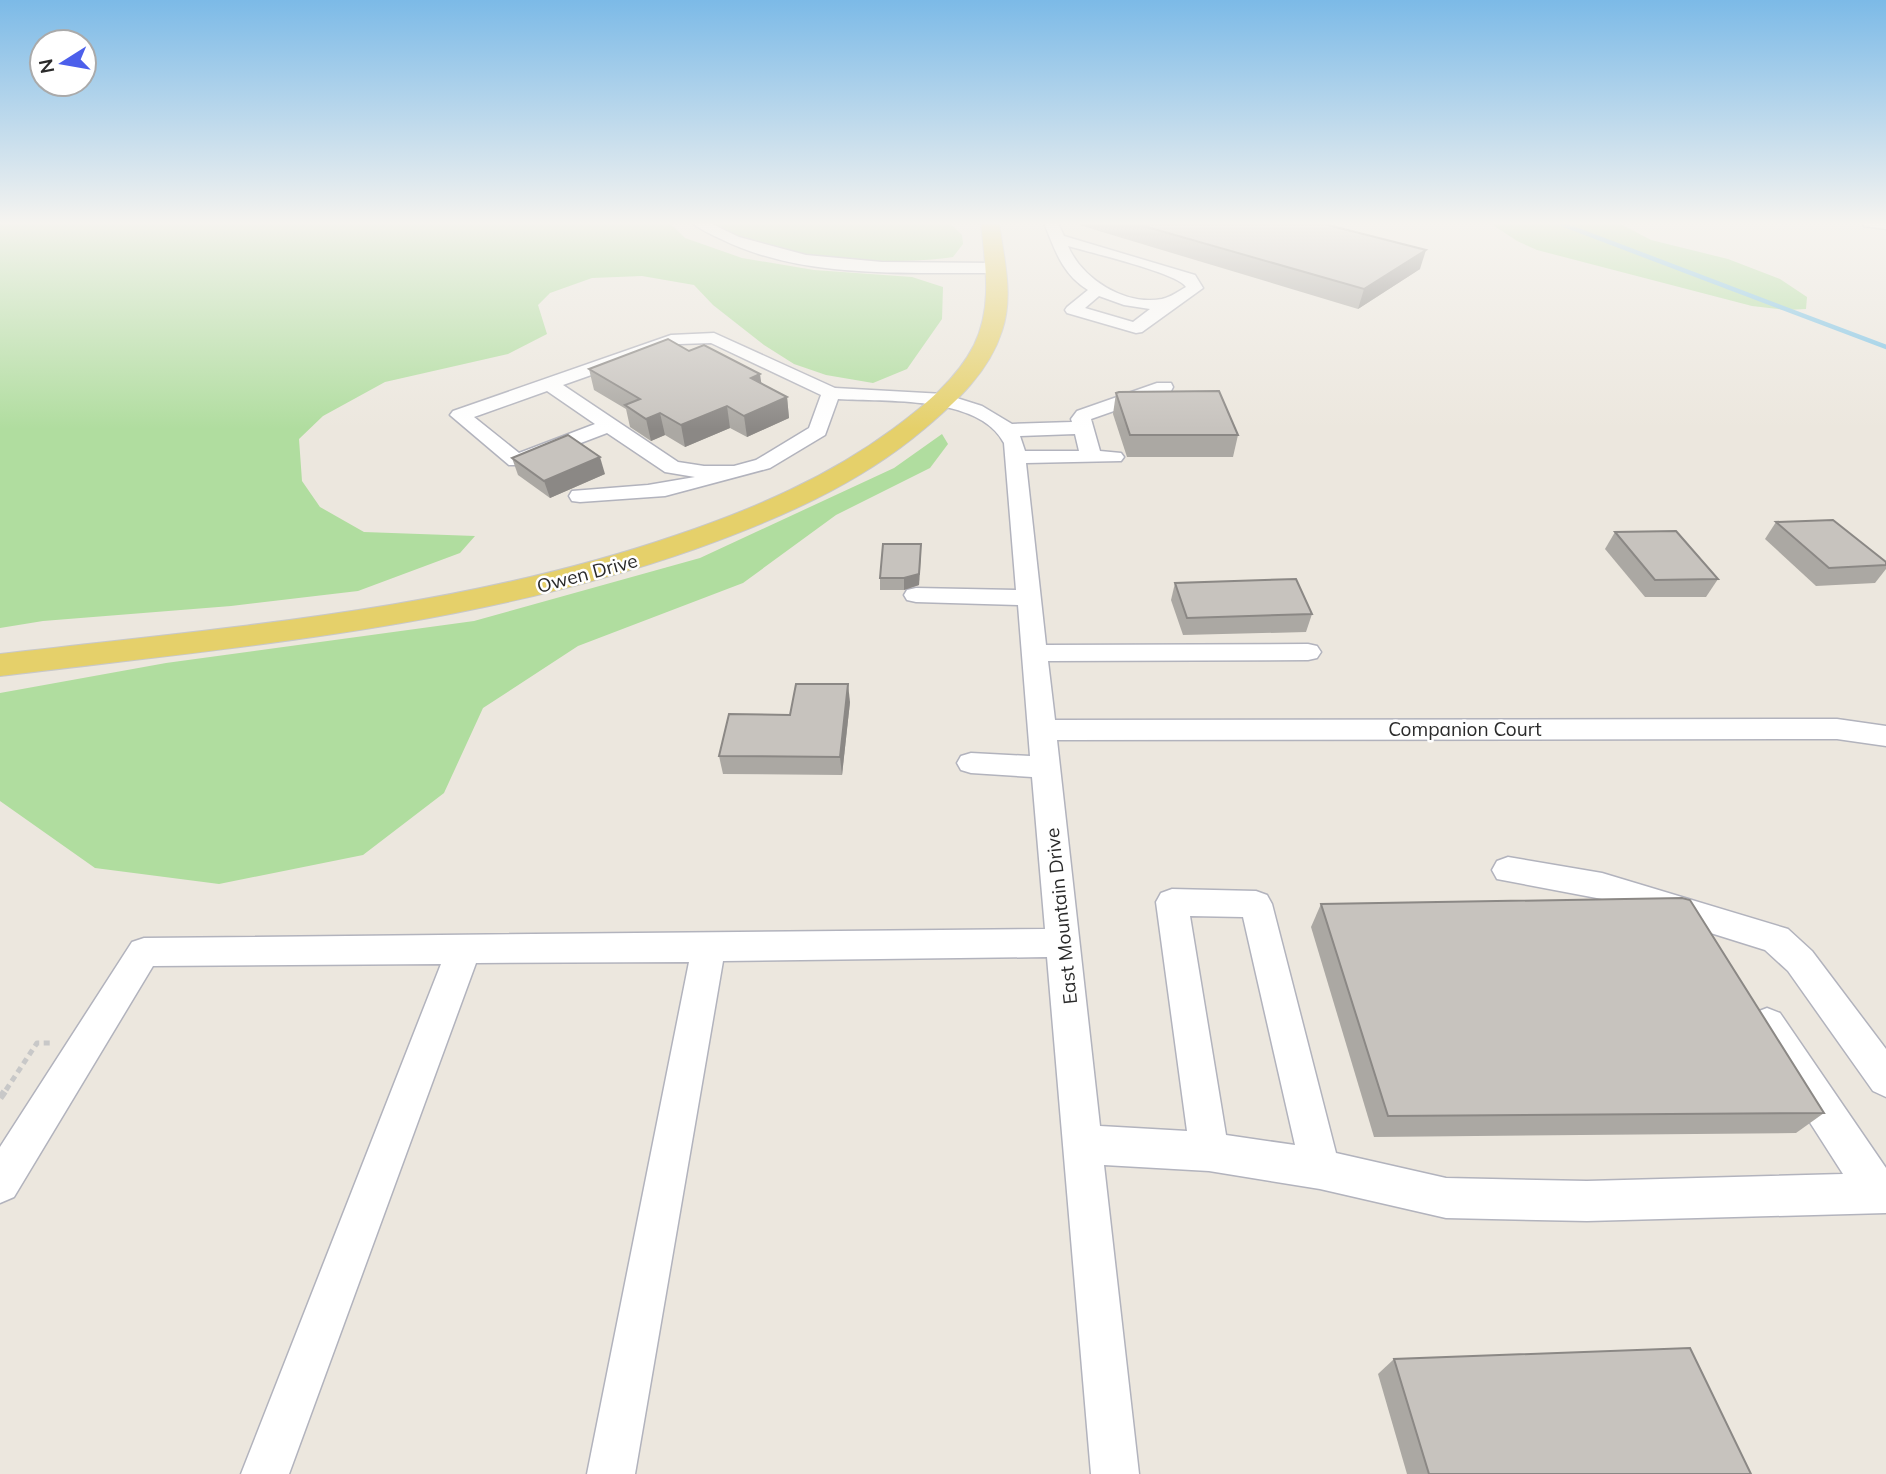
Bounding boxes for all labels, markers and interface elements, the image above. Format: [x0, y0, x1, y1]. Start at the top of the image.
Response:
north arrow [28, 28, 98, 98]
text: N [33, 57, 59, 76]
street label: Owen Drive [534, 548, 640, 598]
street label: Companion Court [1388, 717, 1542, 741]
street label: East Mountain Drive [1040, 827, 1082, 1005]

